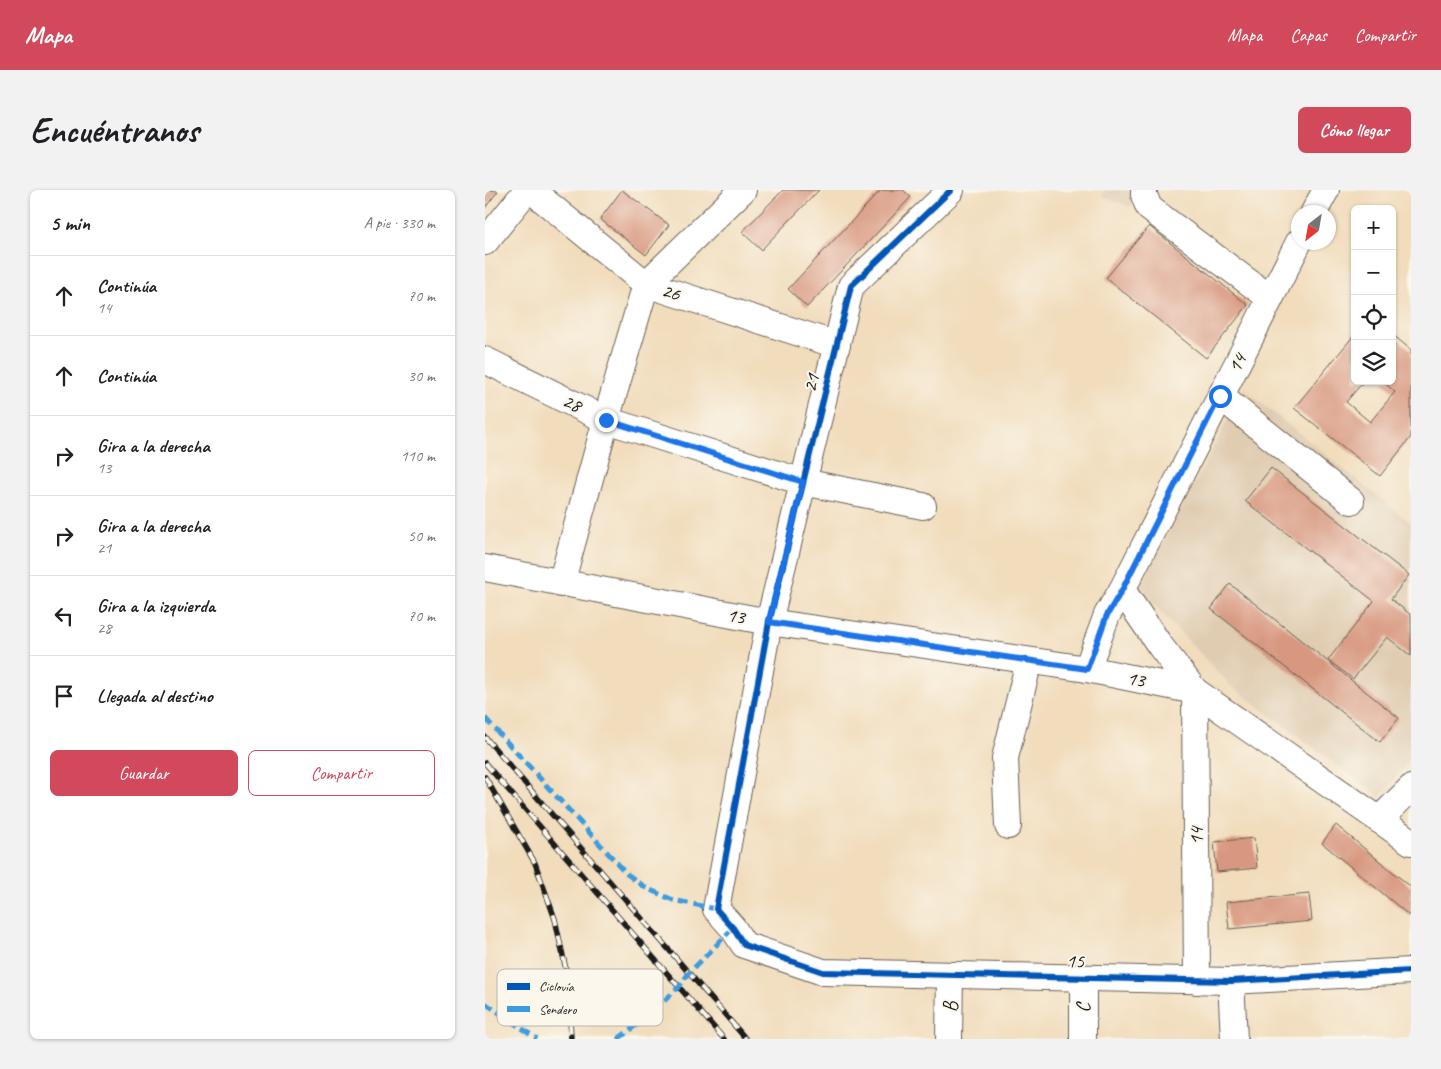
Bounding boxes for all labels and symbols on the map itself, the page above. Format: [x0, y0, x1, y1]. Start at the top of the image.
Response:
north arrow [1291, 205, 1336, 250]
street label: 26 [659, 277, 684, 307]
street label: 14 [1222, 348, 1253, 377]
street label: 21 [797, 370, 826, 395]
route start [1209, 385, 1232, 408]
street label: 28 [558, 388, 587, 419]
route end [595, 409, 618, 432]
street label: 13 [725, 602, 749, 630]
street label: 13 [1125, 665, 1149, 693]
street label: 14 [1184, 825, 1209, 845]
street label: 15 [1066, 948, 1085, 974]
legend [497, 969, 663, 1026]
text: Ciclovía [539, 978, 575, 995]
street label: B [938, 1000, 963, 1012]
text: Sendero [539, 1001, 577, 1018]
street label: C [1070, 1001, 1096, 1013]

